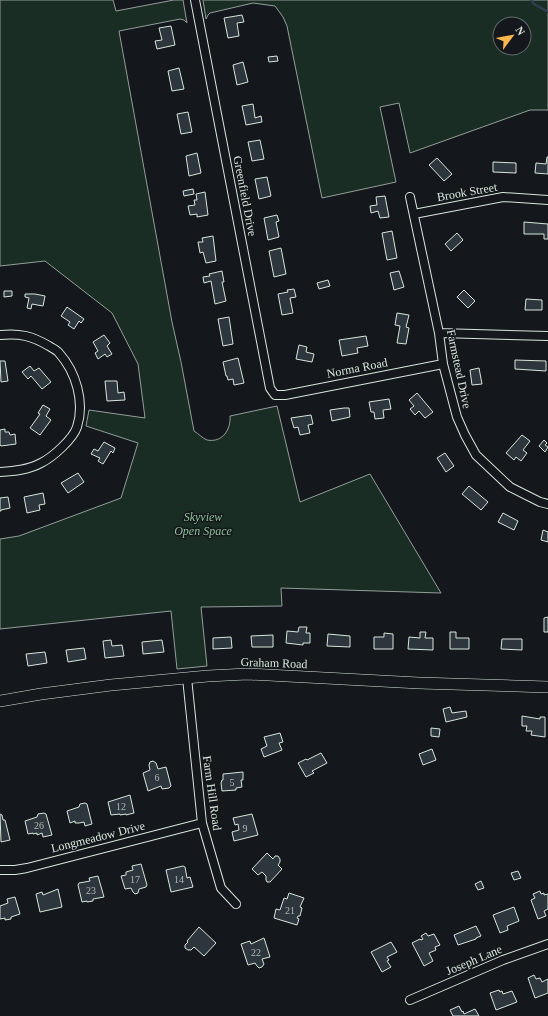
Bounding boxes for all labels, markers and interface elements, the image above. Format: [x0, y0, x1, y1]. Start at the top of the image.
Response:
north arrow [492, 16, 532, 56]
text: N [513, 24, 528, 37]
street label: Greenfield Drive [230, 155, 260, 237]
street label: Brook Street [436, 180, 499, 204]
street label: Farmstead Drive [444, 328, 474, 410]
street label: Norma Road [325, 355, 389, 381]
park label: Skyview Open Space [174, 510, 232, 538]
street label: Graham Road [240, 655, 308, 671]
street label: Farm Hill Road [200, 755, 224, 831]
house number: 6 [155, 772, 160, 783]
house number: 5 [230, 777, 235, 788]
house number: 12 [116, 801, 126, 812]
street label: Longmeadow Drive [50, 819, 146, 855]
house number: 26 [34, 820, 44, 831]
house number: 9 [243, 823, 248, 834]
house number: 17 [130, 874, 140, 885]
house number: 14 [174, 874, 184, 885]
house number: 23 [86, 885, 96, 896]
house number: 21 [285, 905, 295, 916]
street label: Joseph Lane [444, 942, 504, 978]
house number: 22 [251, 947, 261, 958]

